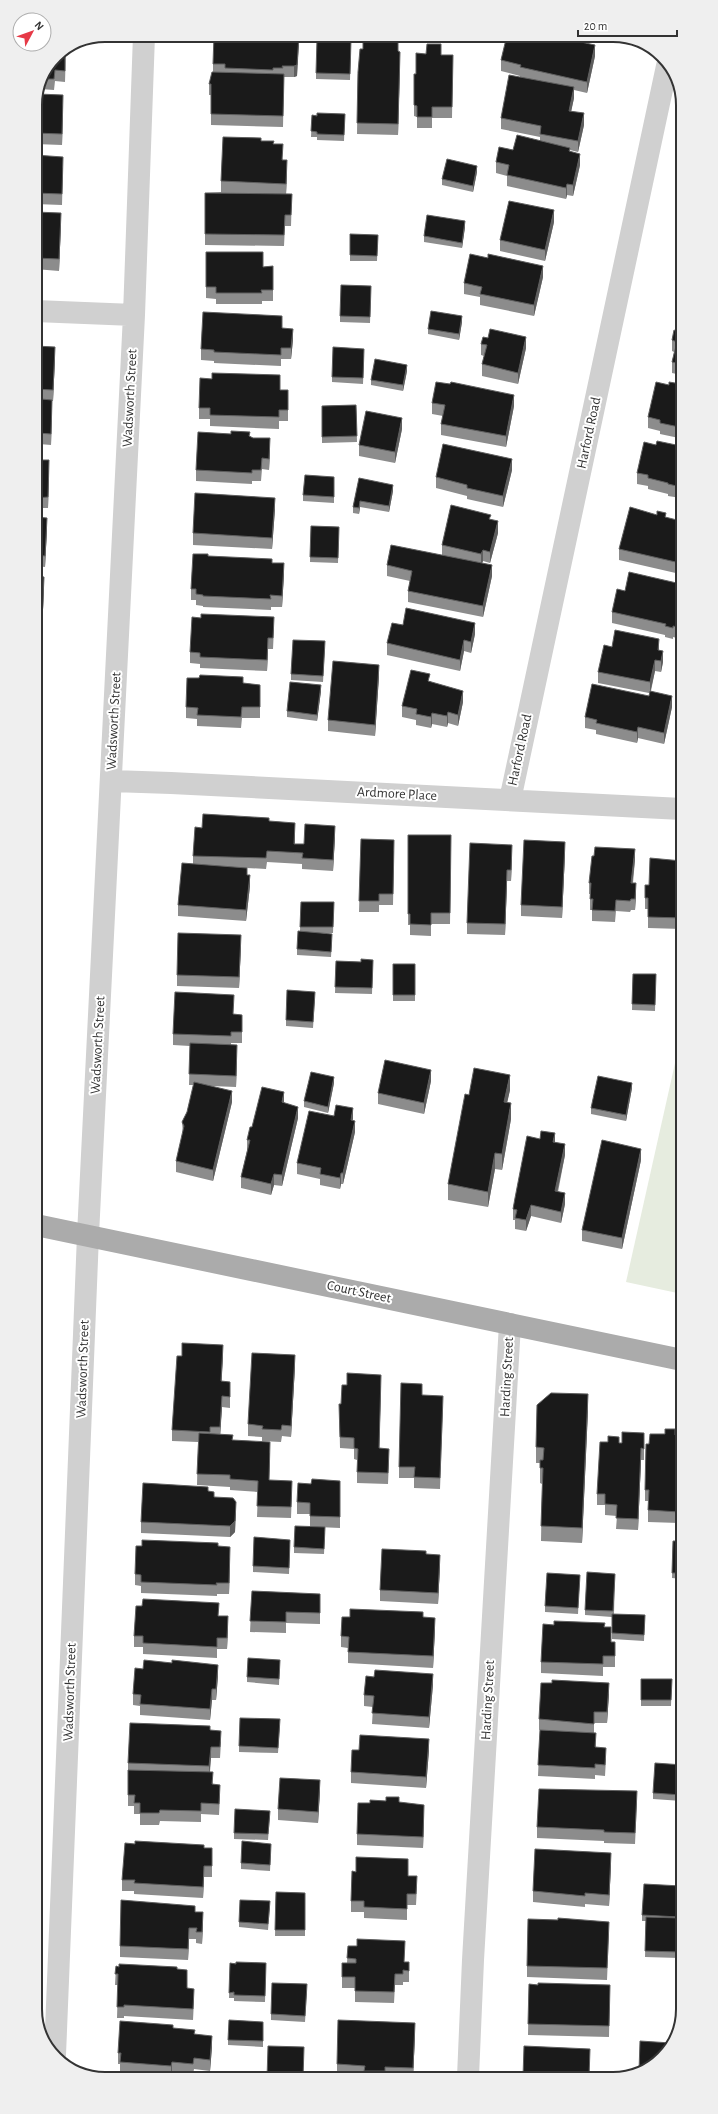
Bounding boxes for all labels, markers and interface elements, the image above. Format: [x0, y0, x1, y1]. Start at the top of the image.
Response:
north arrow [12, 12, 52, 52]
scale bar [578, 12, 677, 38]
text: N [33, 19, 46, 32]
text: 20 m [584, 20, 607, 32]
street label: Wadsworth Street [120, 348, 140, 447]
street label: Harford Road [575, 396, 603, 470]
street label: Wadsworth Street [104, 671, 124, 770]
street label: Harford Road [506, 713, 534, 787]
street label: Ardmore Place [357, 785, 437, 803]
street label: Wadsworth Street [88, 995, 108, 1094]
street label: Court Street [326, 1278, 393, 1306]
street label: Wadsworth Street [74, 1319, 92, 1418]
street label: Harding Street [498, 1336, 516, 1417]
street label: Wadsworth Street [61, 1642, 79, 1741]
street label: Harding Street [479, 1659, 497, 1740]

